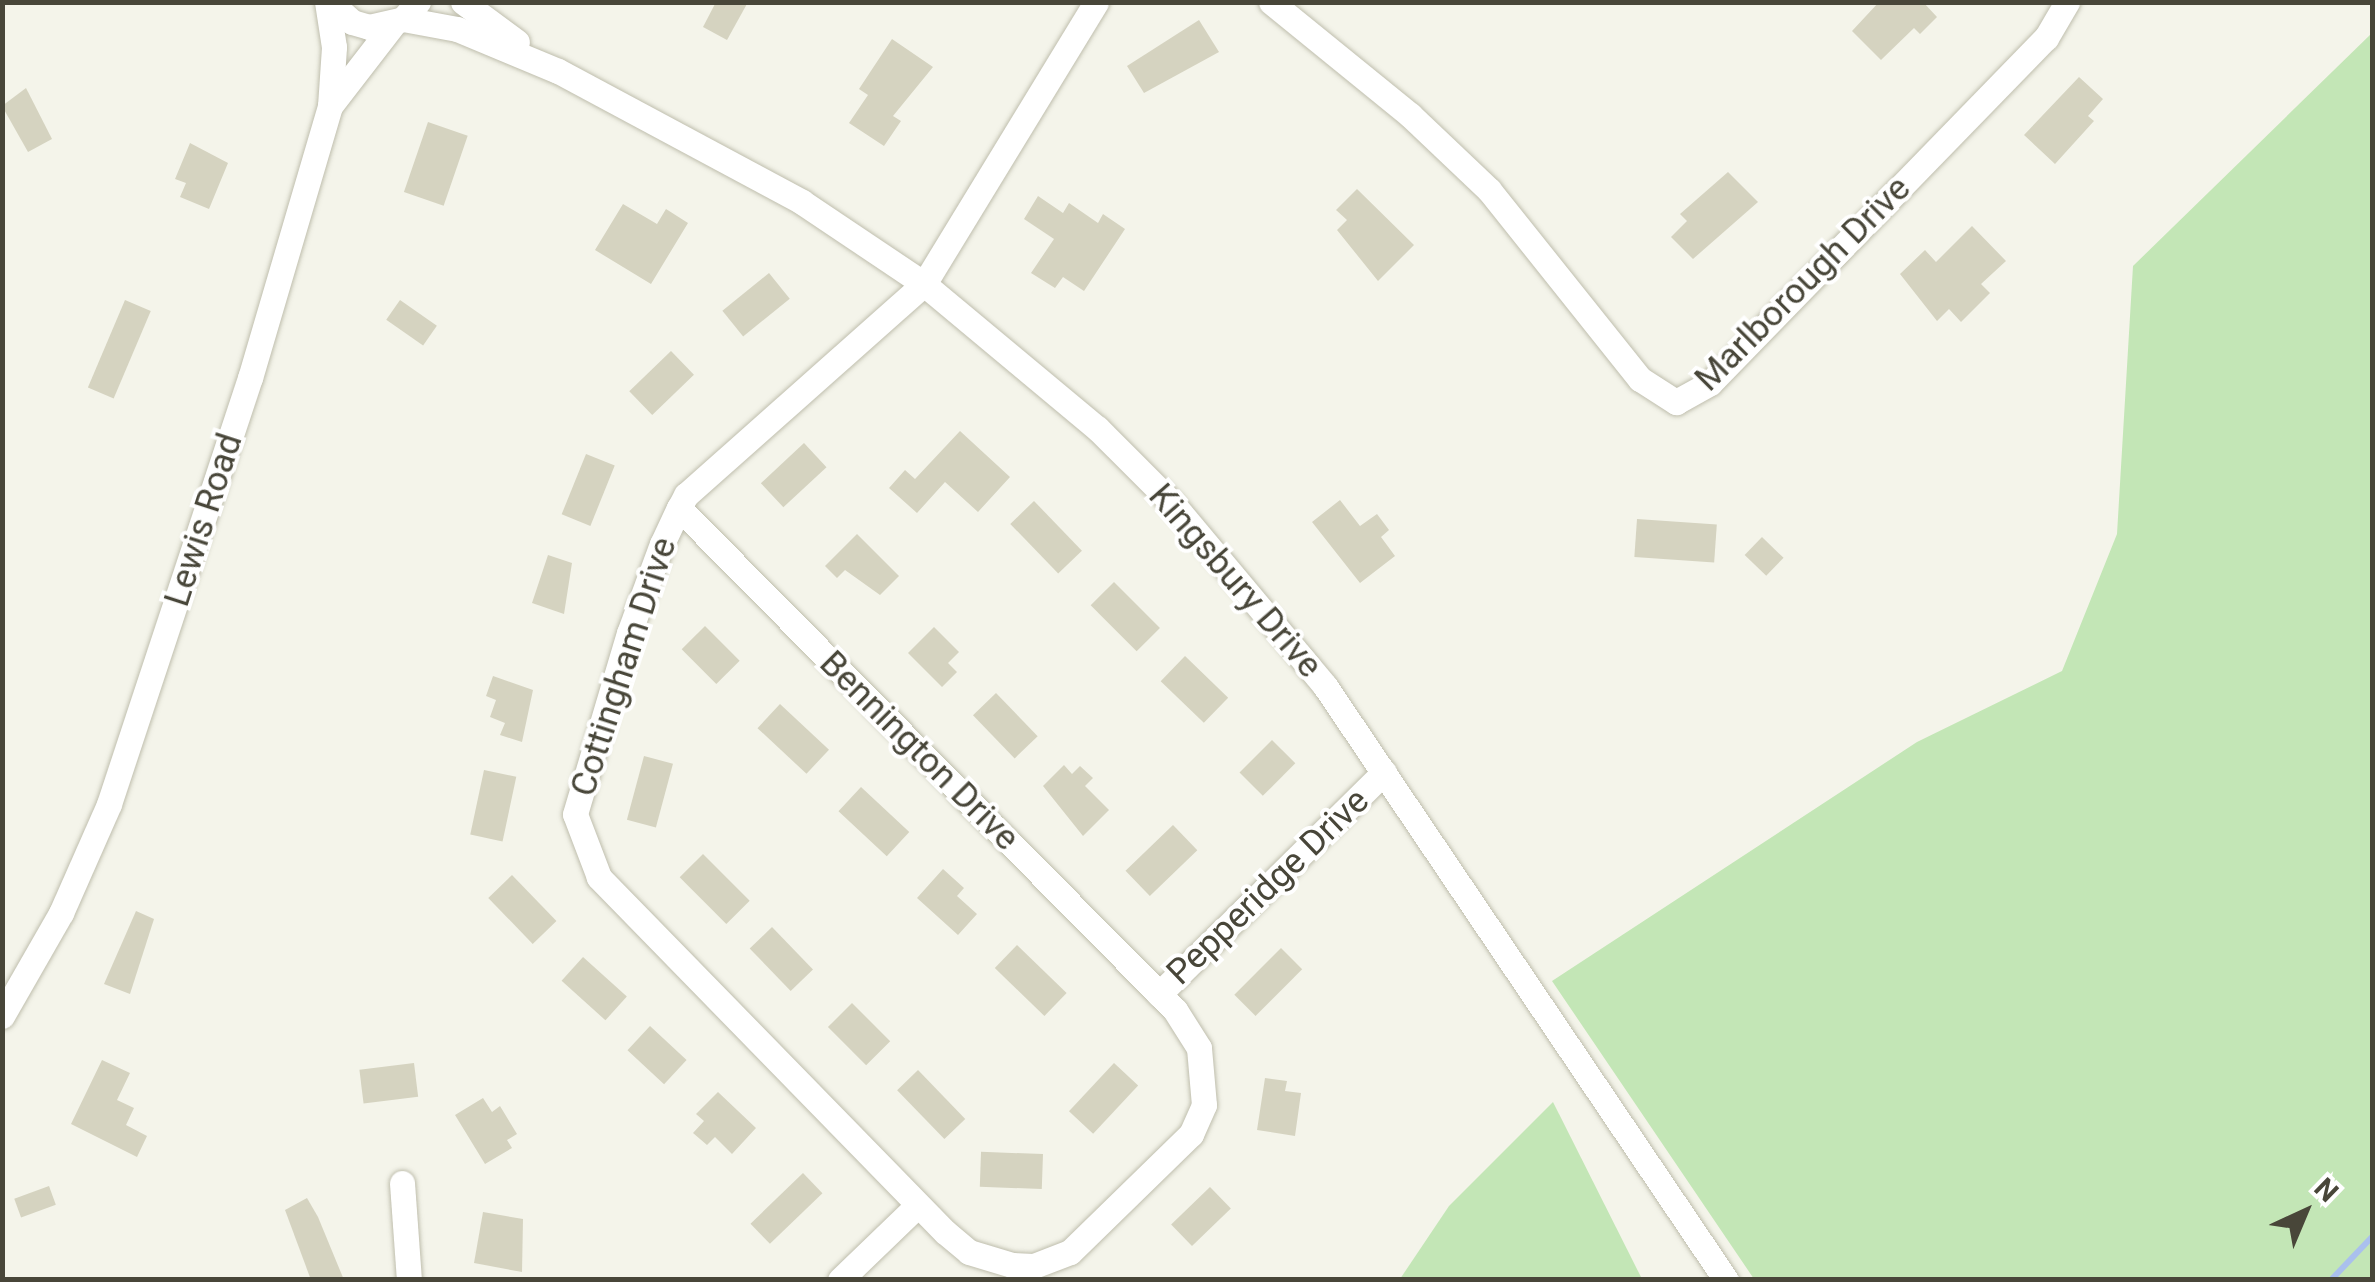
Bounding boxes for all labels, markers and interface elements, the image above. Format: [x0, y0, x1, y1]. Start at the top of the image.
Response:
street label: Marlborough Drive [1687, 168, 1919, 400]
street label: Lewis Road [156, 428, 252, 612]
street label: Kingsbury Drive [1140, 476, 1330, 686]
street label: Cottingham Drive [562, 532, 686, 802]
street label: Bennington Drive [811, 643, 1027, 859]
street label: Pepperidge Drive [1158, 780, 1378, 994]
north arrow [2255, 1162, 2355, 1262]
text: N [2308, 1171, 2345, 1209]

